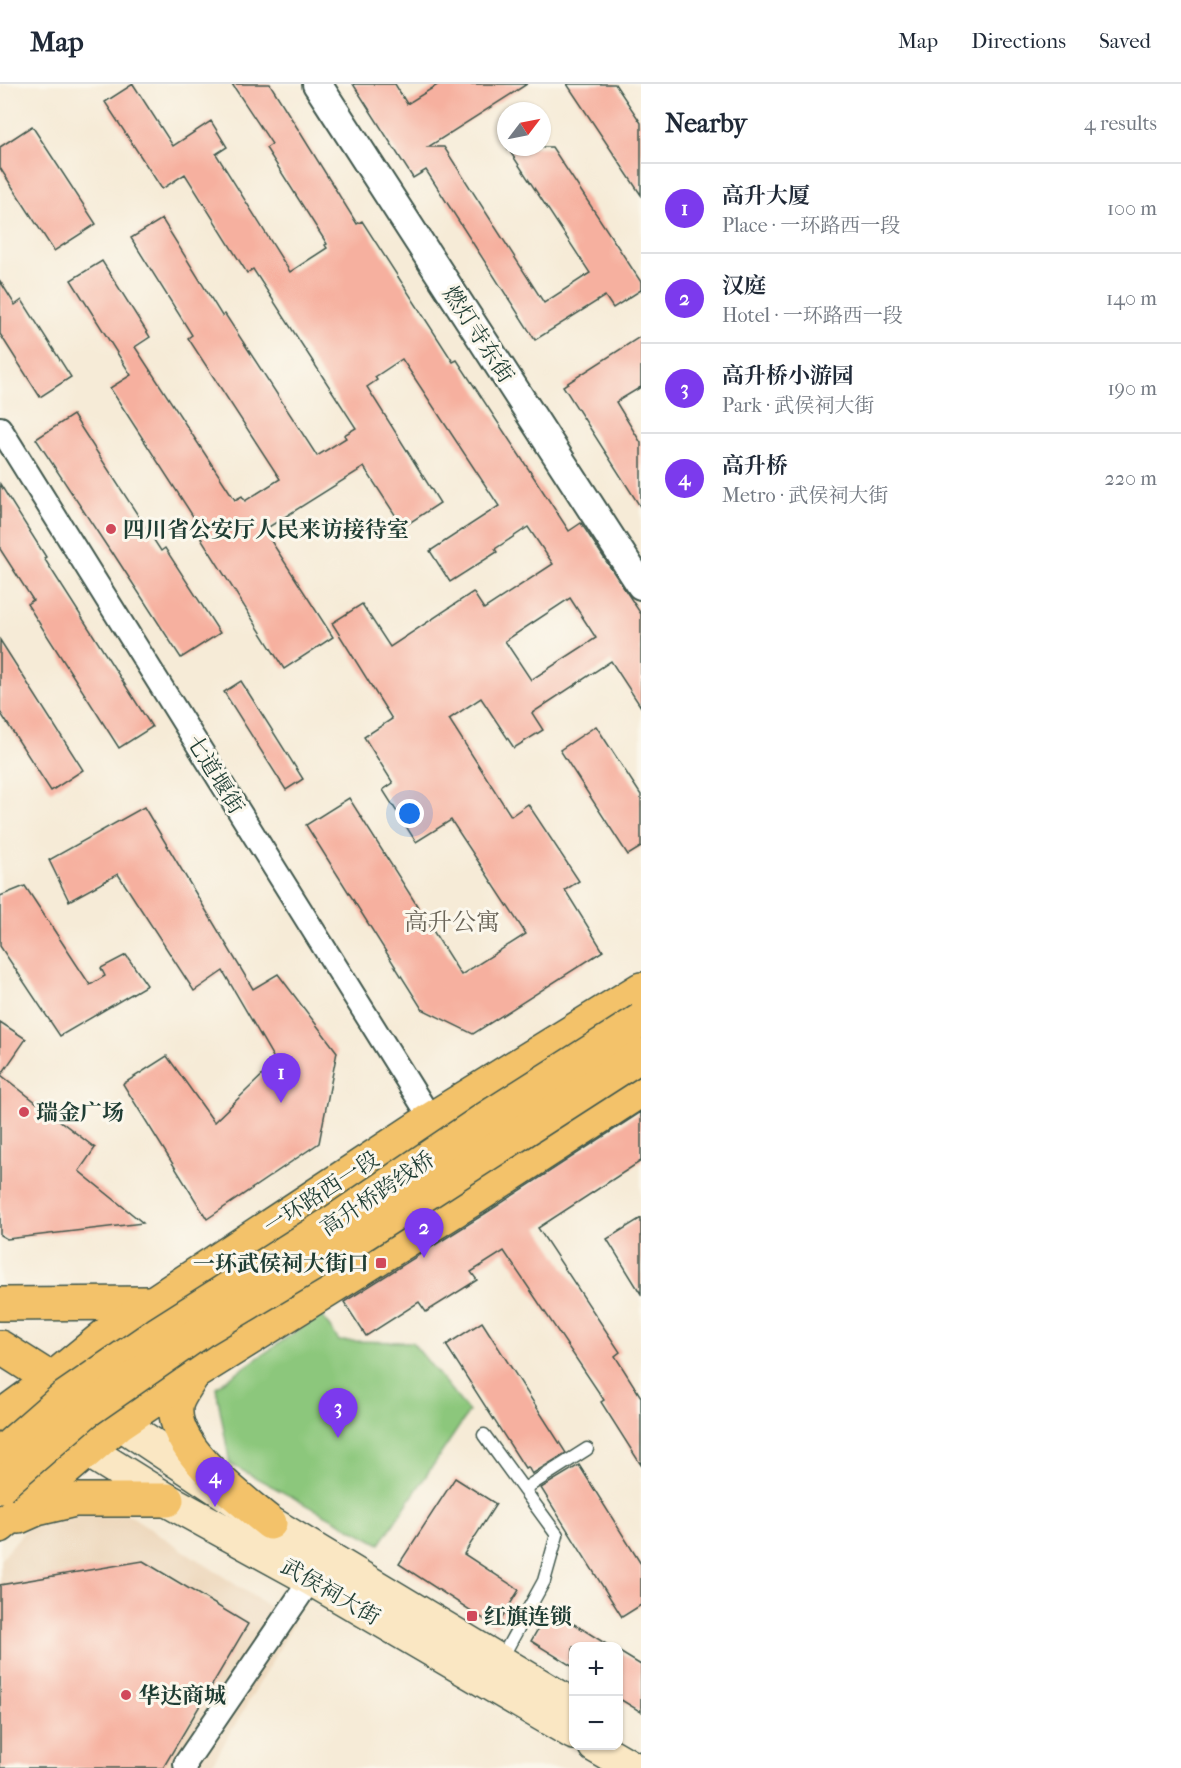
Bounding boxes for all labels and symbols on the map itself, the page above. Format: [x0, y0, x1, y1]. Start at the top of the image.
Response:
north arrow [497, 102, 551, 156]
street label: 燃灯寺东街 [437, 281, 519, 388]
place label: 四川省公安厅人民来访接待室 [123, 517, 409, 543]
marker: 四川省公安厅人民来访接待室 [104, 522, 118, 536]
street label: 七道堰街 [181, 730, 249, 819]
your location [395, 799, 424, 828]
district label: 高升公寓 [404, 908, 500, 936]
pin: 1 [262, 1054, 300, 1103]
place label: 瑞金广场 [36, 1100, 124, 1126]
marker: 瑞金广场 [17, 1105, 31, 1119]
street label: 一环路西一段 [259, 1146, 384, 1240]
street label: 高升桥跨线桥 [316, 1146, 440, 1242]
pin: 2 [404, 1208, 444, 1258]
place label: 一环武侯祠大街口 [193, 1251, 369, 1277]
marker: 一环武侯祠大街口 [374, 1256, 388, 1270]
pin: 3 [318, 1388, 358, 1438]
pin: 4 [196, 1458, 234, 1507]
street label: 武侯祠大街 [276, 1553, 385, 1631]
place label: 红旗连锁 [484, 1604, 572, 1630]
marker: 红旗连锁 [465, 1609, 479, 1623]
place label: 华达商城 [138, 1683, 226, 1709]
marker: 华达商城 [119, 1688, 133, 1702]

